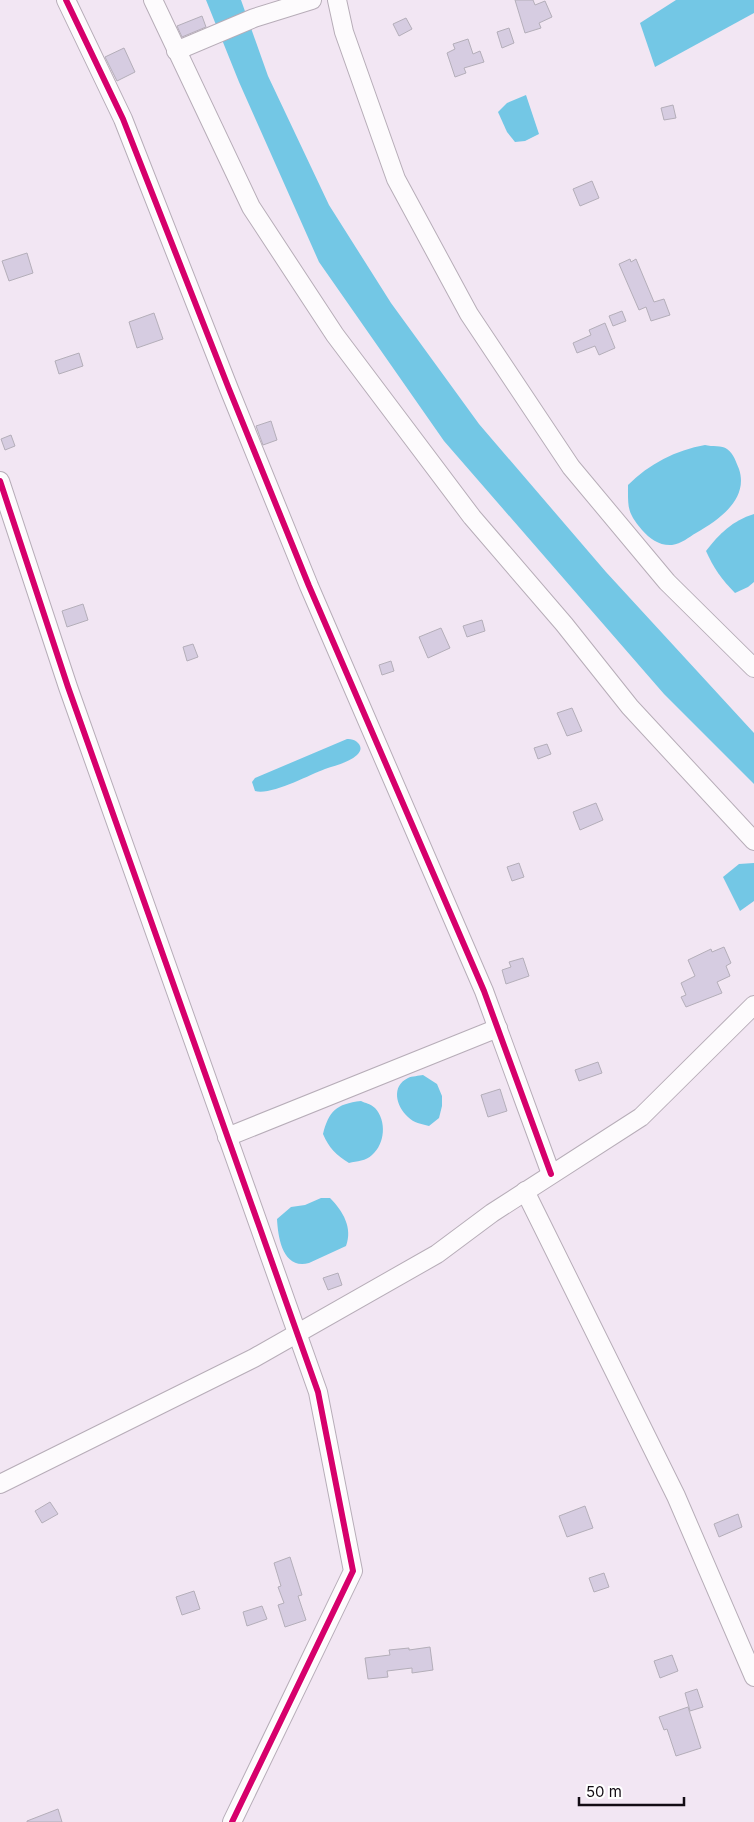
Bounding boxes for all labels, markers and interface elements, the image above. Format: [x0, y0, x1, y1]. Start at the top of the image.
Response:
scale bar [579, 1774, 684, 1806]
text: 50 m [586, 1782, 622, 1801]

